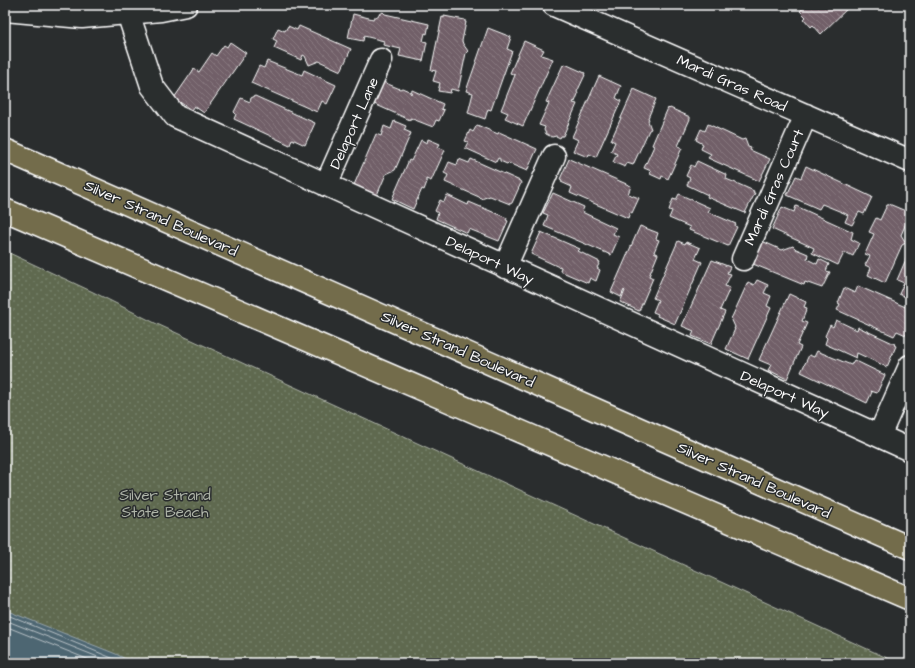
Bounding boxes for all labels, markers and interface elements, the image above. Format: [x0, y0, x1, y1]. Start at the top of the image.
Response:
street label: Mardi Gras Road [673, 50, 791, 117]
street label: Delaport Lane [325, 74, 384, 173]
street label: Mardi Gras Court [739, 126, 809, 249]
street label: Silver Strand Boulevard [81, 175, 241, 262]
street label: Delaport Way [442, 231, 537, 291]
street label: Silver Strand Boulevard [378, 306, 538, 393]
street label: Delaport Way [737, 366, 832, 424]
street label: Silver Strand Boulevard [674, 437, 834, 524]
park label: Silver Strand State Beach [119, 485, 211, 523]

